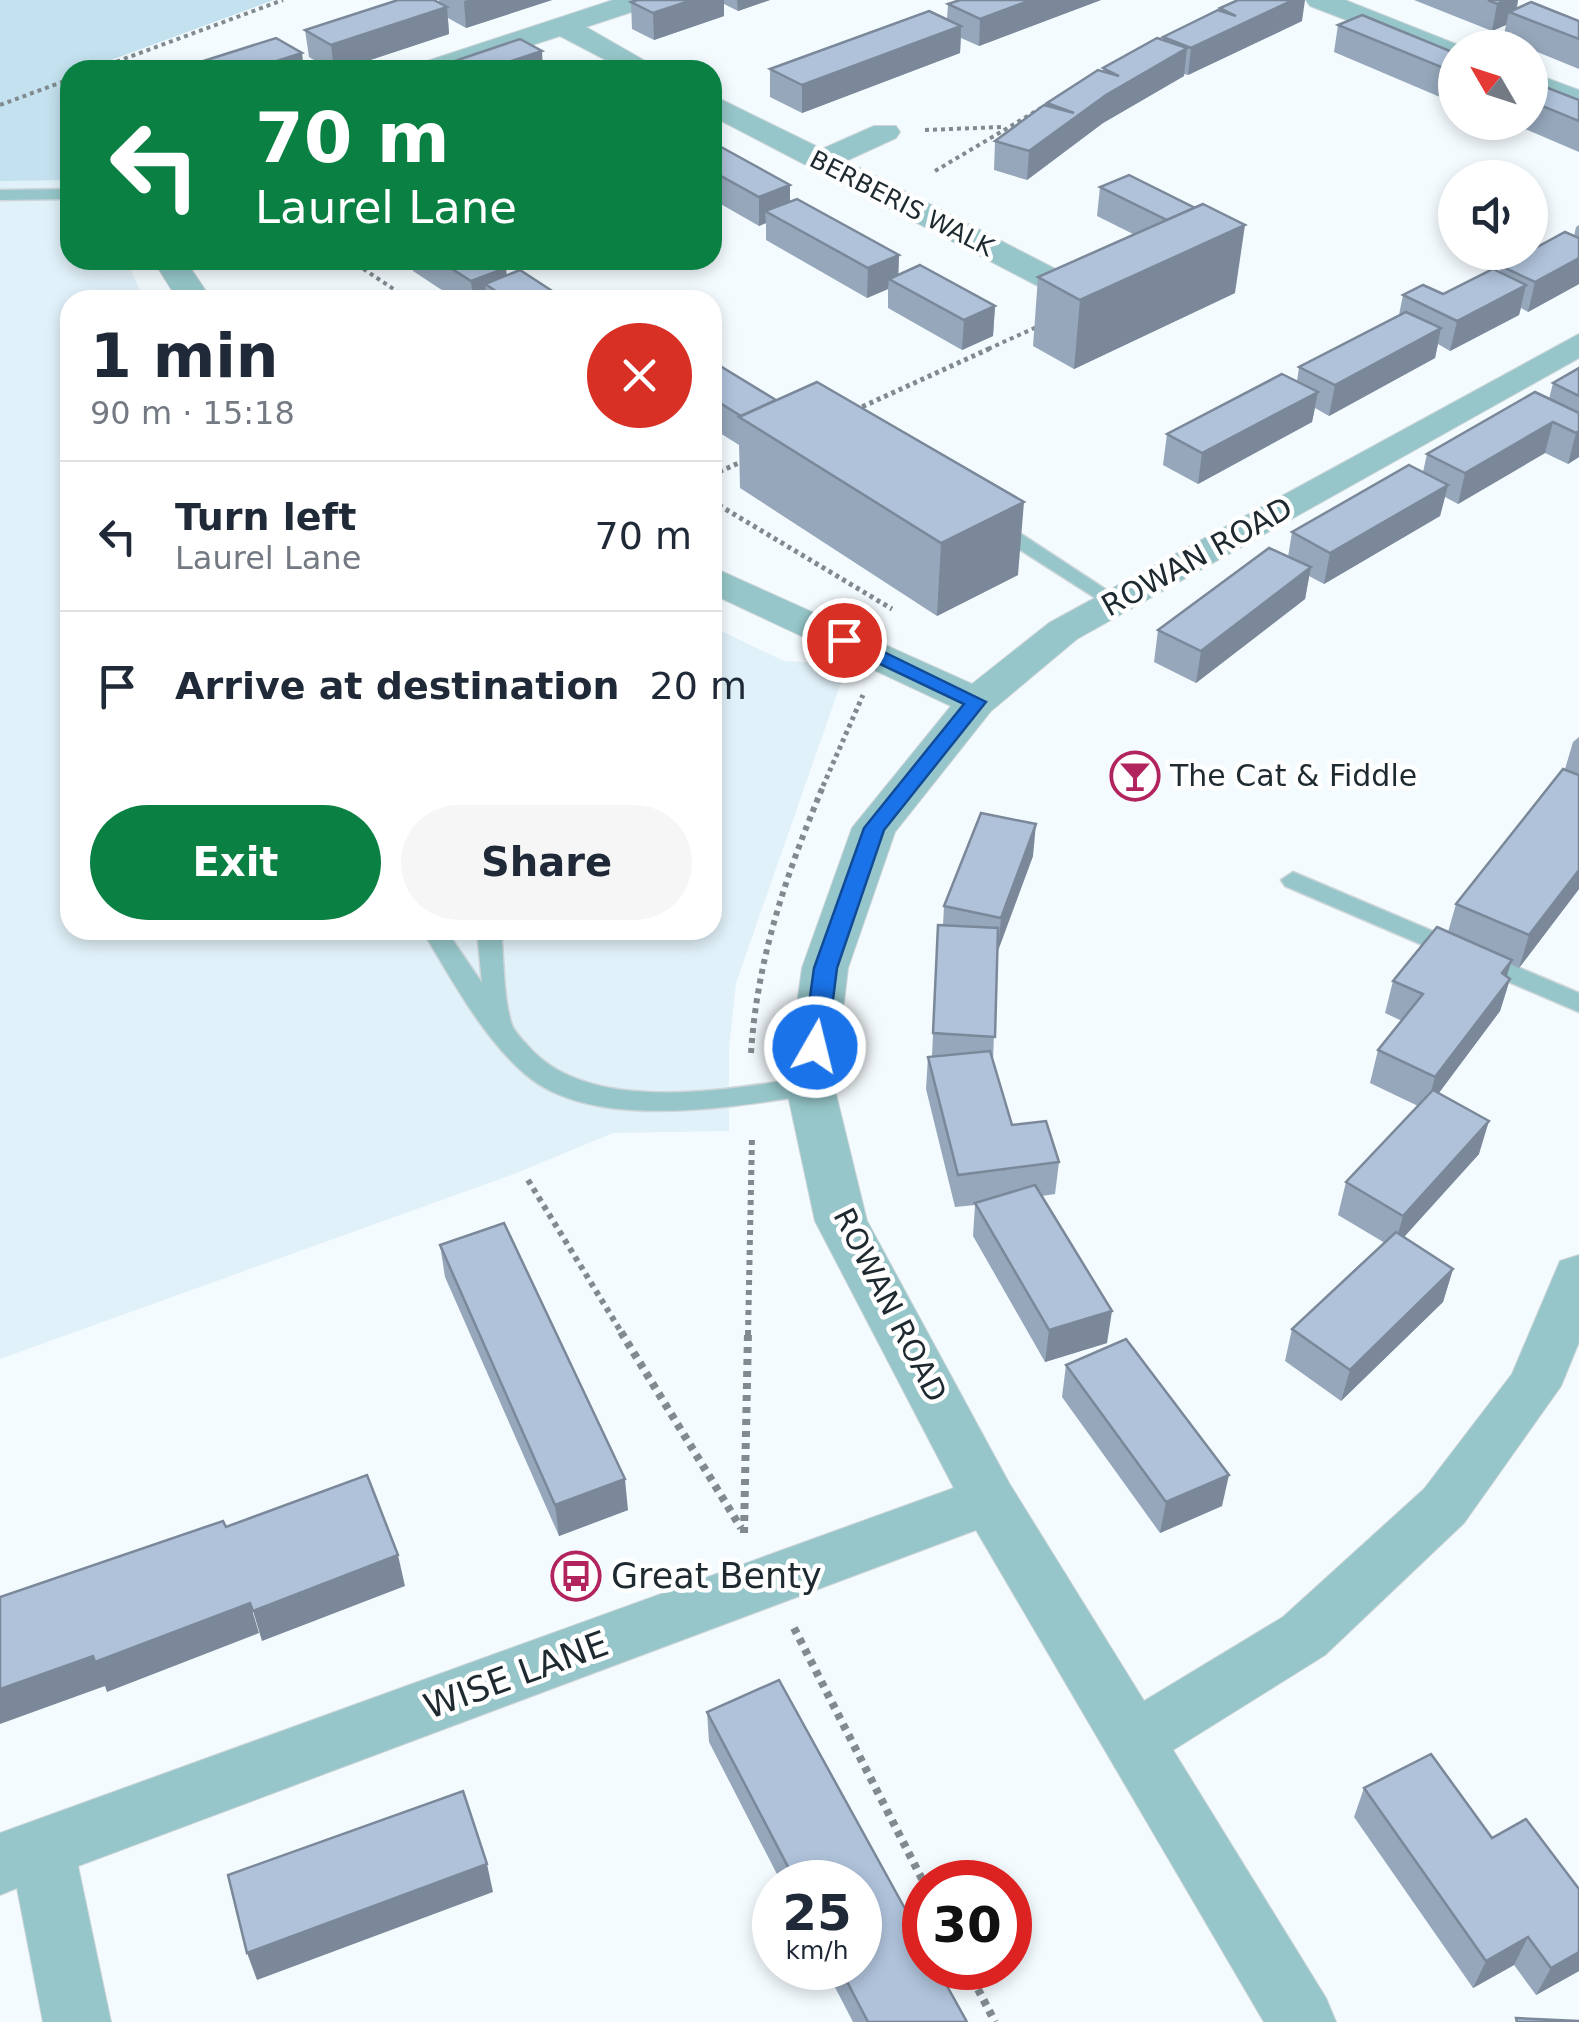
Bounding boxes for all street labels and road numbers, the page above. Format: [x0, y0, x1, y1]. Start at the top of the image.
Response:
street label: BERBERIS WALK [805, 145, 999, 263]
street label: ROWAN ROAD [1095, 490, 1298, 623]
street label: ROWAN ROAD [827, 1202, 954, 1407]
street label: WISE LANE [419, 1623, 613, 1727]

